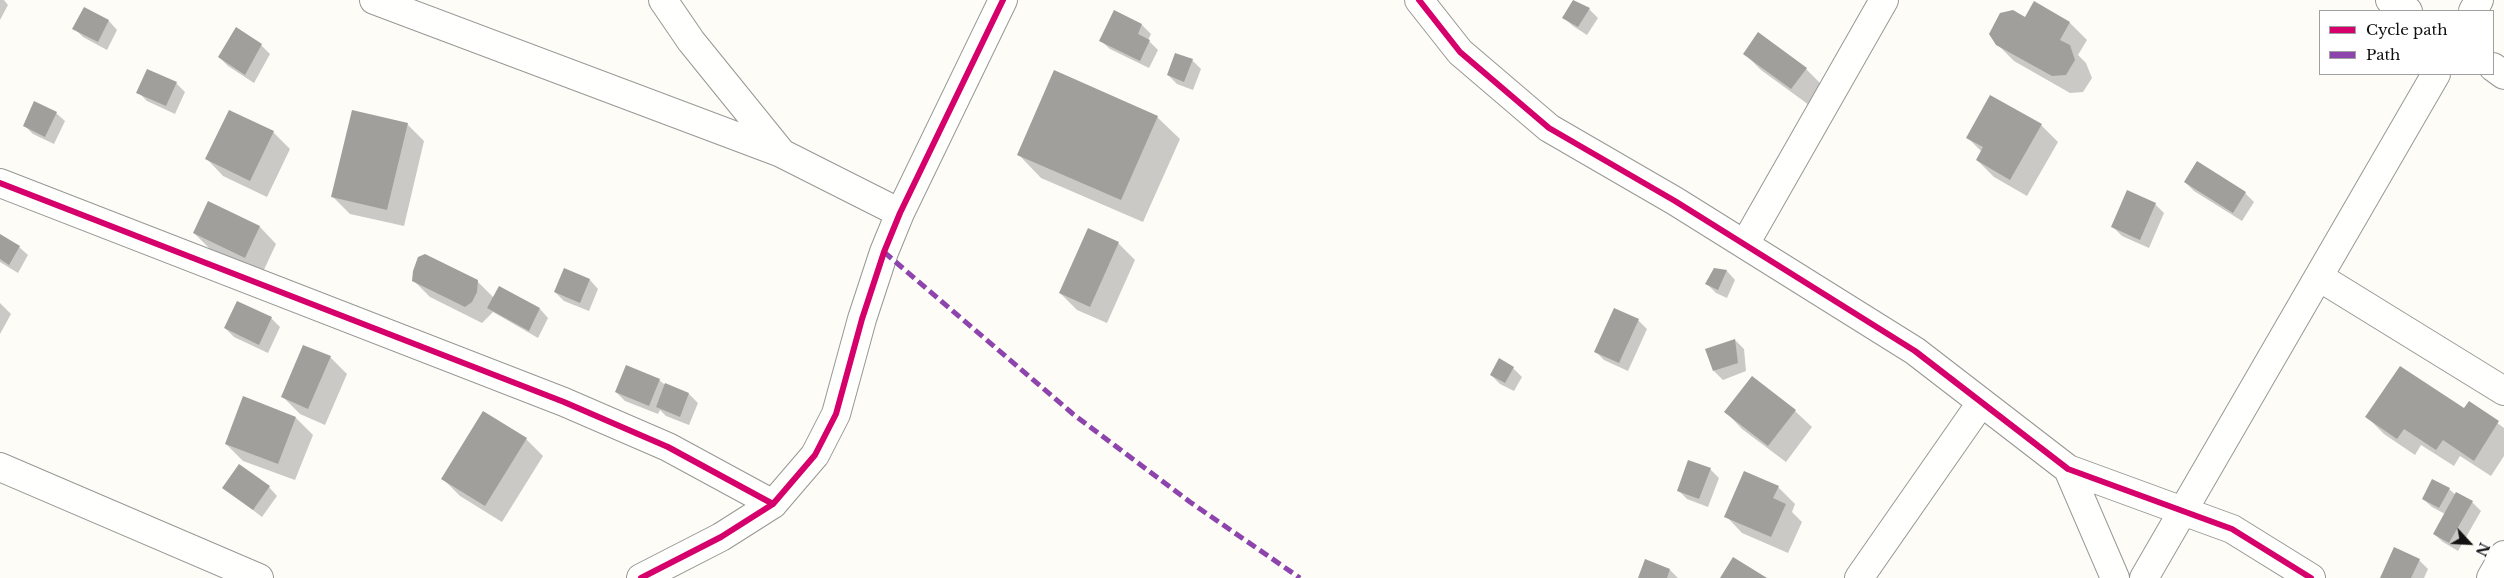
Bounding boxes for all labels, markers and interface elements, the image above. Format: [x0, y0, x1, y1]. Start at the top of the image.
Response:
legend [2319, 10, 2494, 75]
text: Cycle path [2366, 20, 2448, 39]
text: Path [2366, 45, 2400, 64]
north arrow [2444, 518, 2494, 568]
text: N [2472, 540, 2494, 559]

